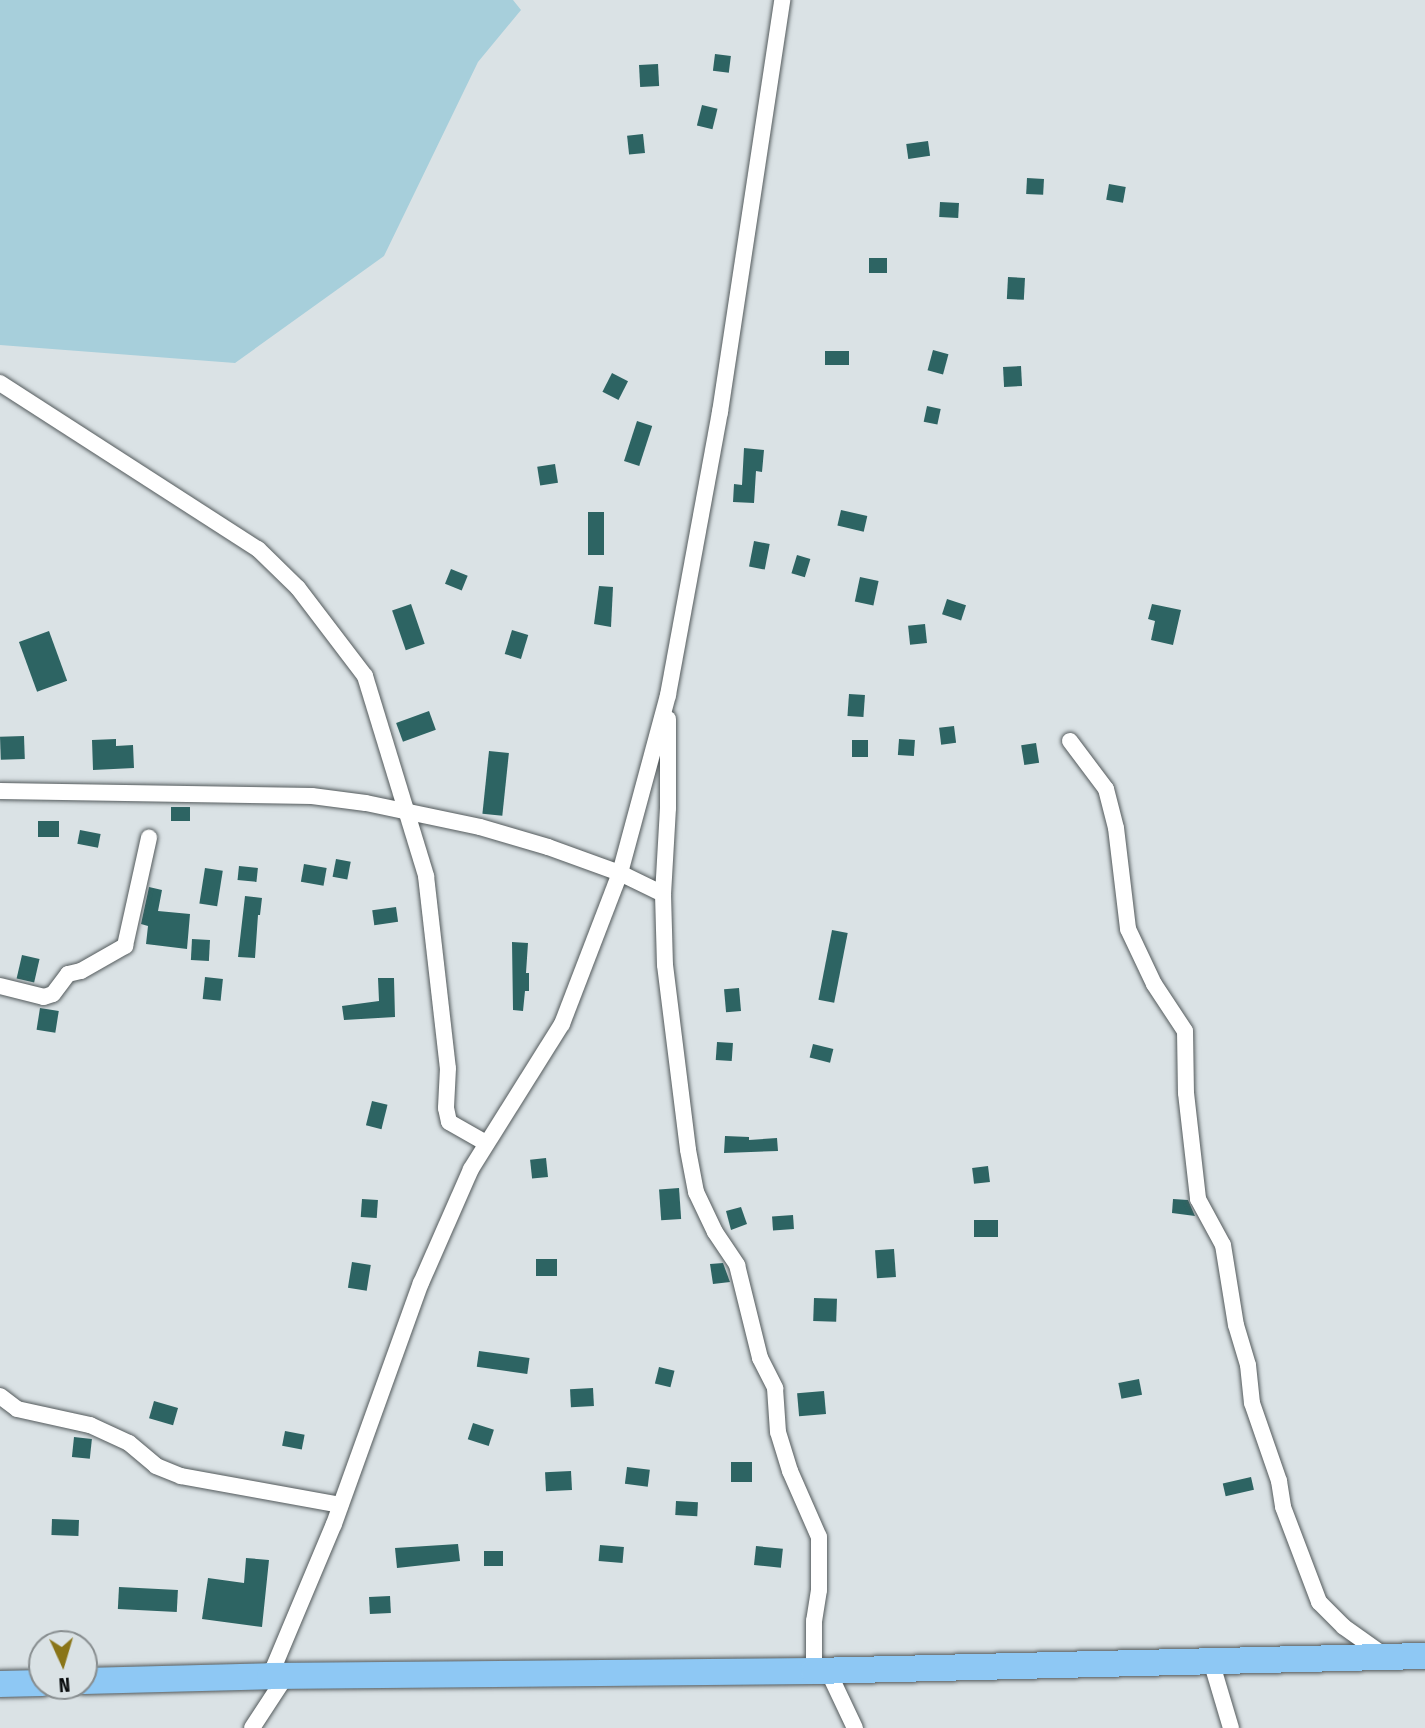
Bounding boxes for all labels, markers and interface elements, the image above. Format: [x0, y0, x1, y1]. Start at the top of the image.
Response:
north arrow [28, 1630, 98, 1700]
text: N [58, 1673, 71, 1696]

